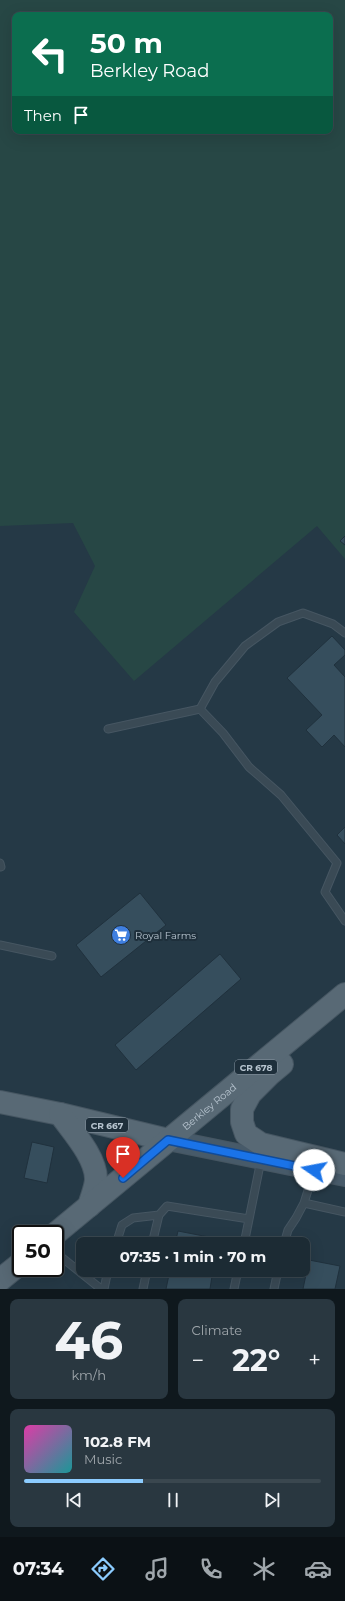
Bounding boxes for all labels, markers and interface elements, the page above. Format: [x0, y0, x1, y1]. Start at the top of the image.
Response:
text: 50 m [90, 26, 163, 60]
icon: left [24, 28, 76, 80]
text: Berkley Road [90, 60, 209, 82]
icon: arrive [70, 104, 92, 126]
text: Then [24, 106, 62, 125]
supermarket icon: Royal Farms [110, 924, 132, 946]
place label: Royal Farms [135, 929, 196, 942]
road number: CR 678 [235, 1060, 277, 1074]
street label: Berkley Road [179, 1080, 239, 1133]
road number: CR 667 [86, 1118, 128, 1132]
pin [106, 1137, 140, 1178]
icon: arrive [112, 1143, 134, 1165]
position arrow [293, 1149, 335, 1191]
speed limit sign: 50 [12, 1225, 64, 1277]
text: 07:35 · 1 min · 70 m [120, 1247, 266, 1266]
text: 46 [54, 1309, 123, 1372]
text: Climate [192, 1322, 242, 1338]
text: 22° [232, 1342, 280, 1379]
text: − [192, 1347, 204, 1374]
text: + [308, 1347, 321, 1374]
text: km/h [71, 1367, 106, 1383]
text: 102.8 FM [84, 1432, 151, 1451]
text: Music [84, 1451, 122, 1467]
icon: previous [63, 1489, 85, 1511]
icon: pause [162, 1489, 184, 1511]
icon: next [261, 1489, 283, 1511]
icon: directions [89, 1555, 117, 1583]
icon: music [143, 1555, 171, 1583]
icon: phone [197, 1555, 225, 1583]
icon: climate [250, 1555, 278, 1583]
icon: car [304, 1555, 332, 1583]
text: 07:34 [13, 1558, 64, 1580]

